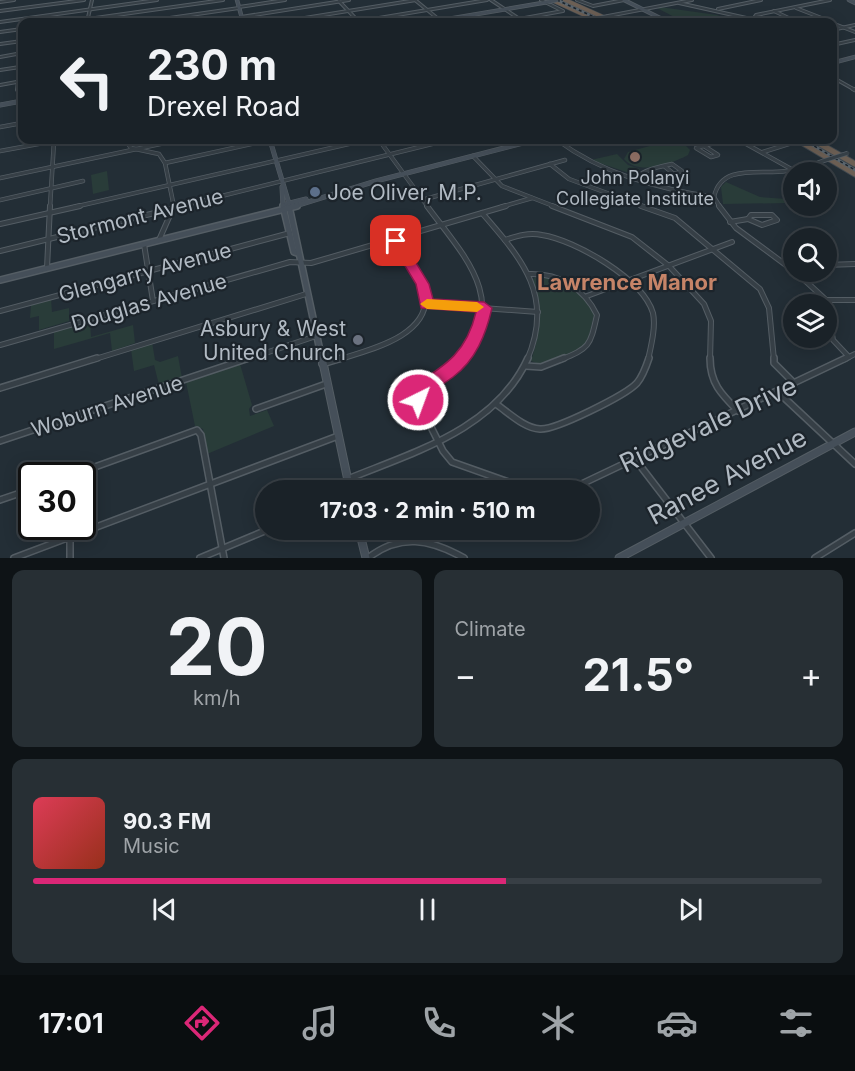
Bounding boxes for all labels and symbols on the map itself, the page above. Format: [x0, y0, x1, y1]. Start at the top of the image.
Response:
marker: John Polanyi Collegiate Institute [628, 150, 642, 164]
place label: John Polanyi Collegiate Institute [556, 167, 714, 209]
place label: Joe Oliver, M.P. [327, 180, 482, 205]
street label: Stormont Avenue [54, 183, 226, 249]
marker: Joe Oliver, M.P. [308, 185, 322, 199]
pin [370, 215, 421, 266]
street label: Glengarry Avenue [56, 237, 234, 307]
street label: Douglas Avenue [68, 268, 230, 336]
district label: Lawrence Manor [537, 269, 717, 295]
place label: Asbury & West United Church [200, 316, 346, 365]
marker: Asbury & West United Church [351, 333, 365, 347]
position arrow [386, 368, 450, 432]
street label: Ridgevale Drive [614, 369, 802, 479]
street label: Woburn Avenue [28, 370, 186, 442]
street label: Ranee Avenue [642, 421, 812, 531]
speed limit sign: 30 [18, 462, 96, 540]

